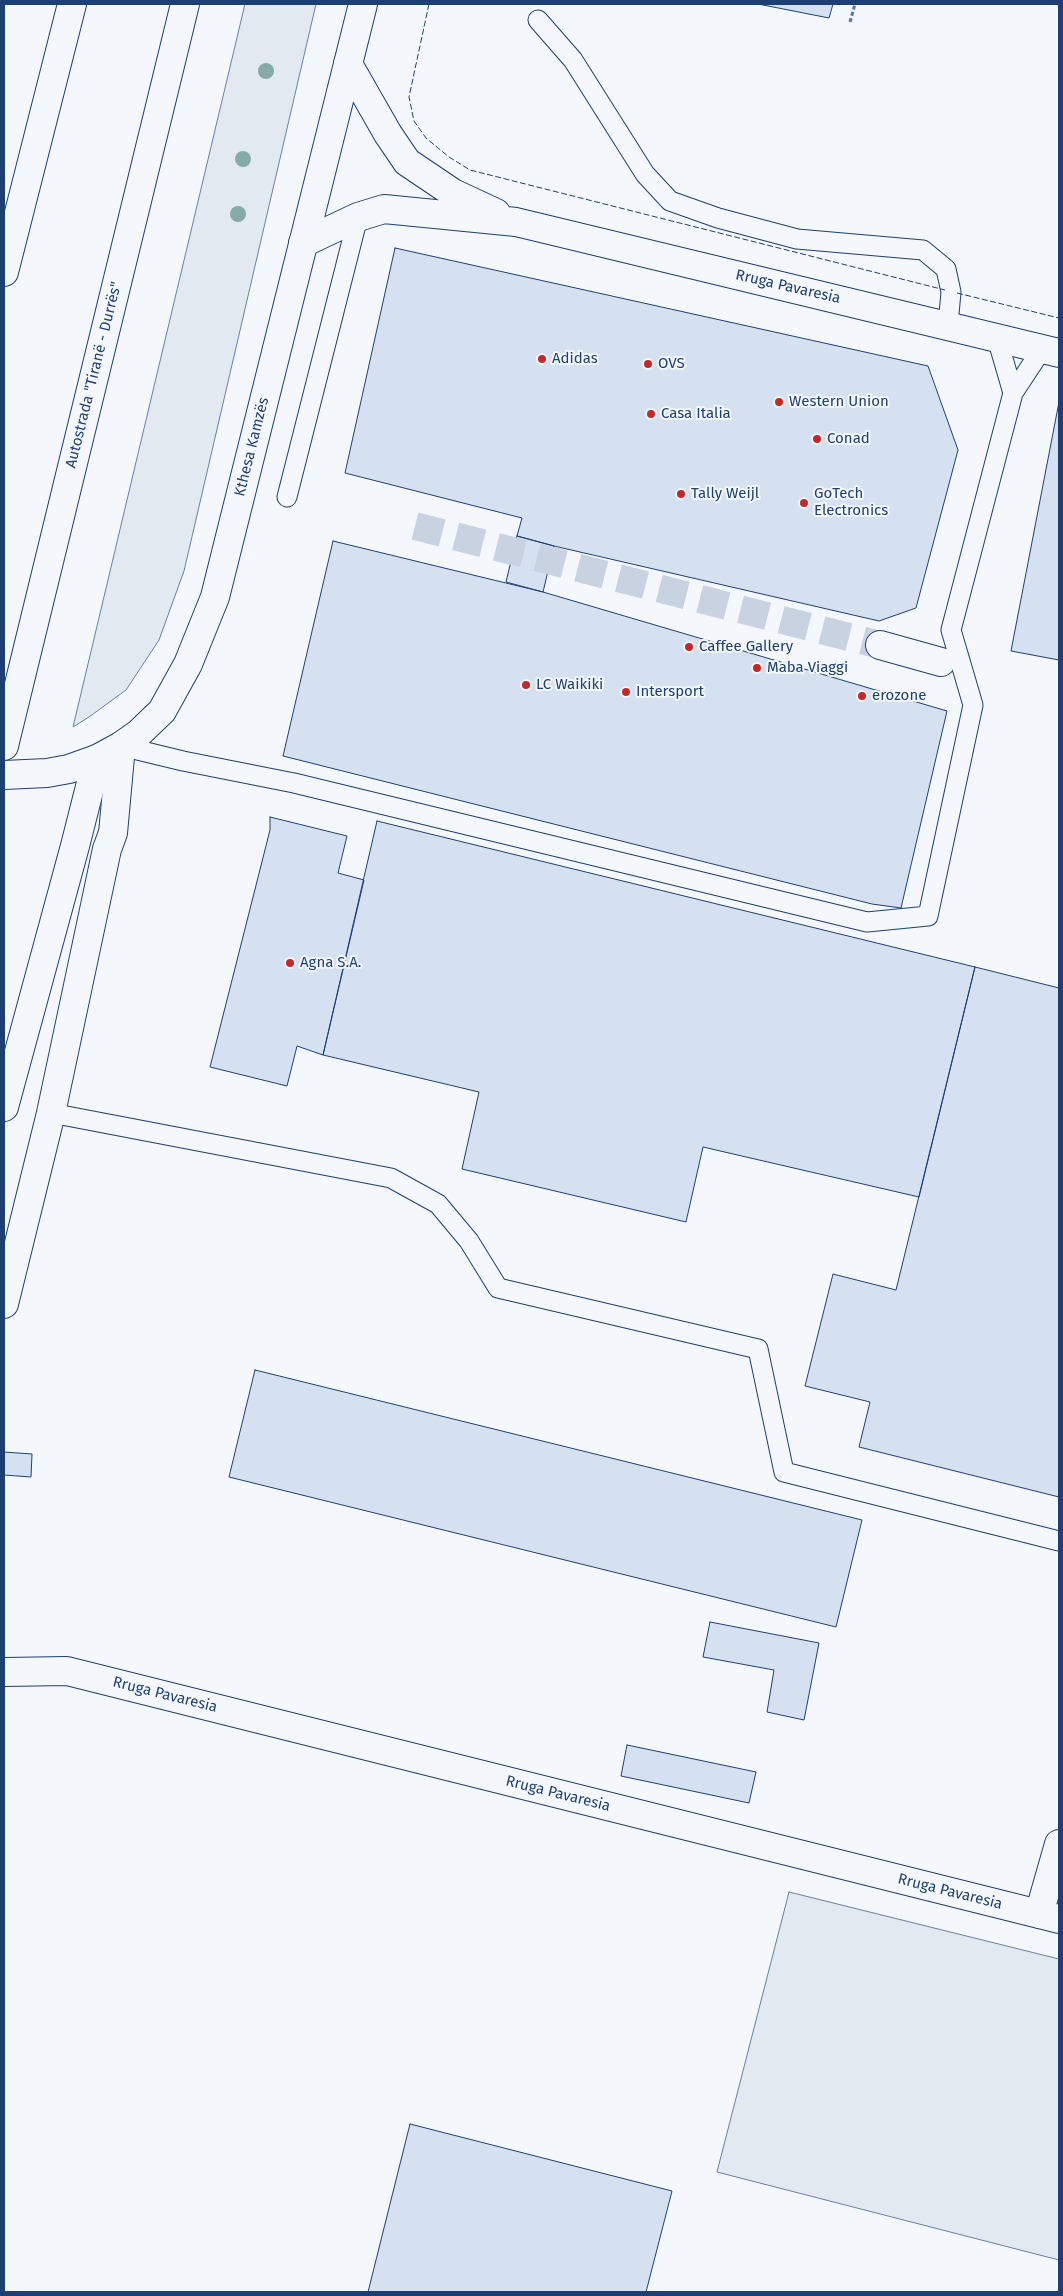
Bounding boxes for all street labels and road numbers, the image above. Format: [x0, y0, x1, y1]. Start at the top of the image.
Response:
street label: Rruga Pavaresia [734, 266, 842, 308]
street label: Autostrada "Tiranë - Durrës" [62, 280, 126, 470]
street label: Kthesa Kamzës [231, 396, 273, 498]
street label: Rruga Pavaresia [111, 1673, 219, 1717]
street label: Rruga Pavaresia [504, 1772, 612, 1816]
street label: Rruga Pavaresia [896, 1870, 1004, 1914]

